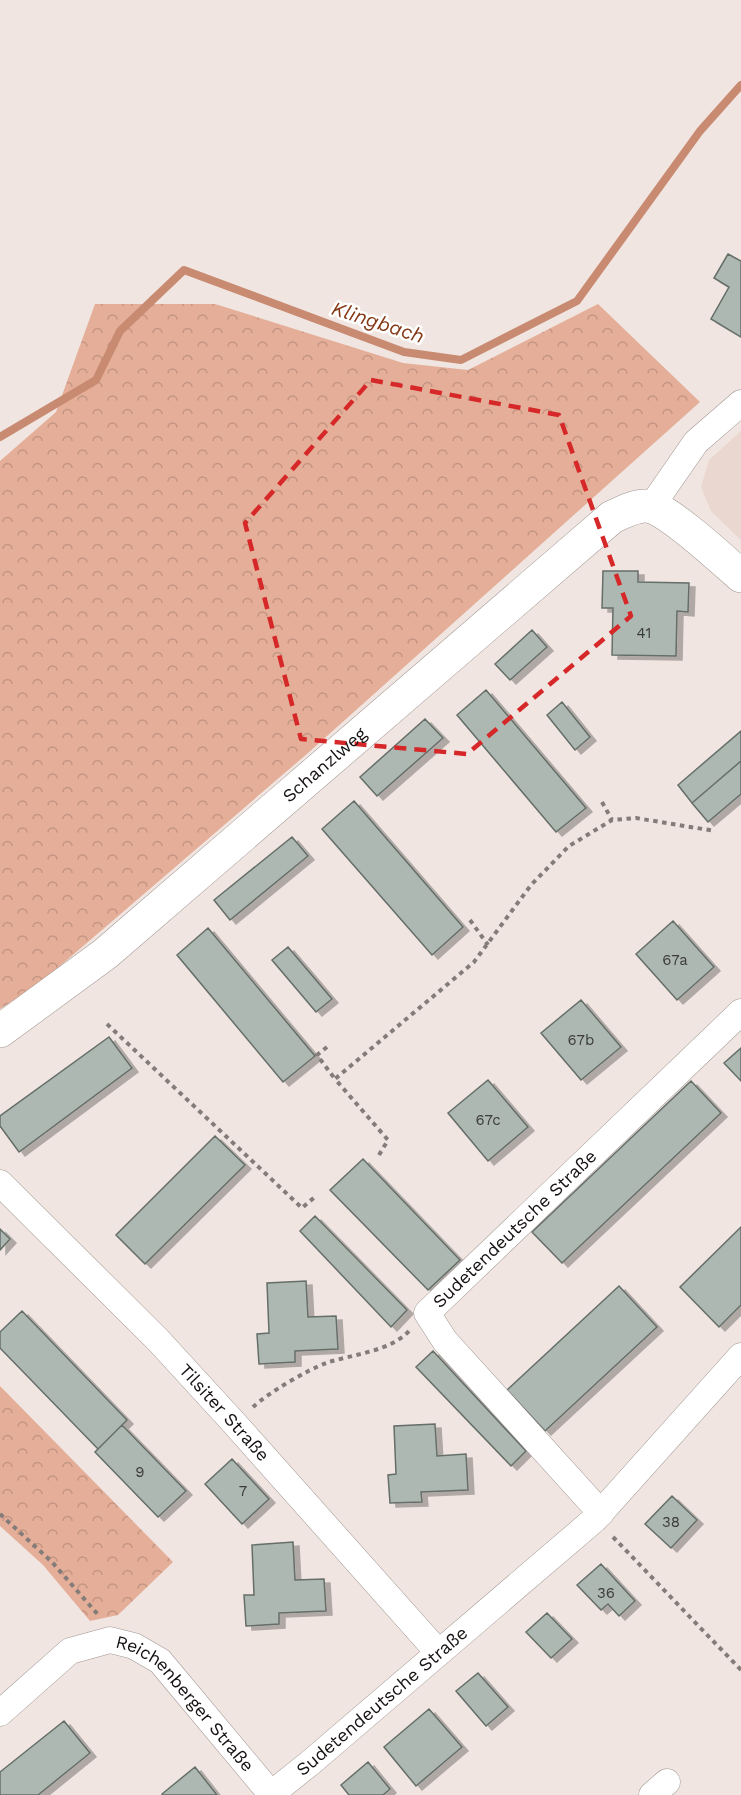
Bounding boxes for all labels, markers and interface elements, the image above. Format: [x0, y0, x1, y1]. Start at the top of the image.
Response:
water label: Klingbach [329, 296, 427, 348]
house number: 41 [637, 624, 651, 642]
street label: Schanzlweg [278, 722, 371, 806]
house number: 67a [662, 951, 688, 969]
house number: 67b [568, 1031, 594, 1049]
house number: 67c [475, 1111, 501, 1129]
street label: Sudetendeutsche Straße [428, 1145, 601, 1312]
street label: Tilsiter Straße [175, 1359, 274, 1465]
house number: 9 [135, 1463, 145, 1481]
house number: 7 [239, 1482, 247, 1500]
house number: 38 [662, 1513, 680, 1531]
house number: 36 [597, 1584, 615, 1602]
street label: Sudetendeutsche Straße [292, 1622, 472, 1780]
street label: Reichenberger Straße [114, 1631, 259, 1776]

